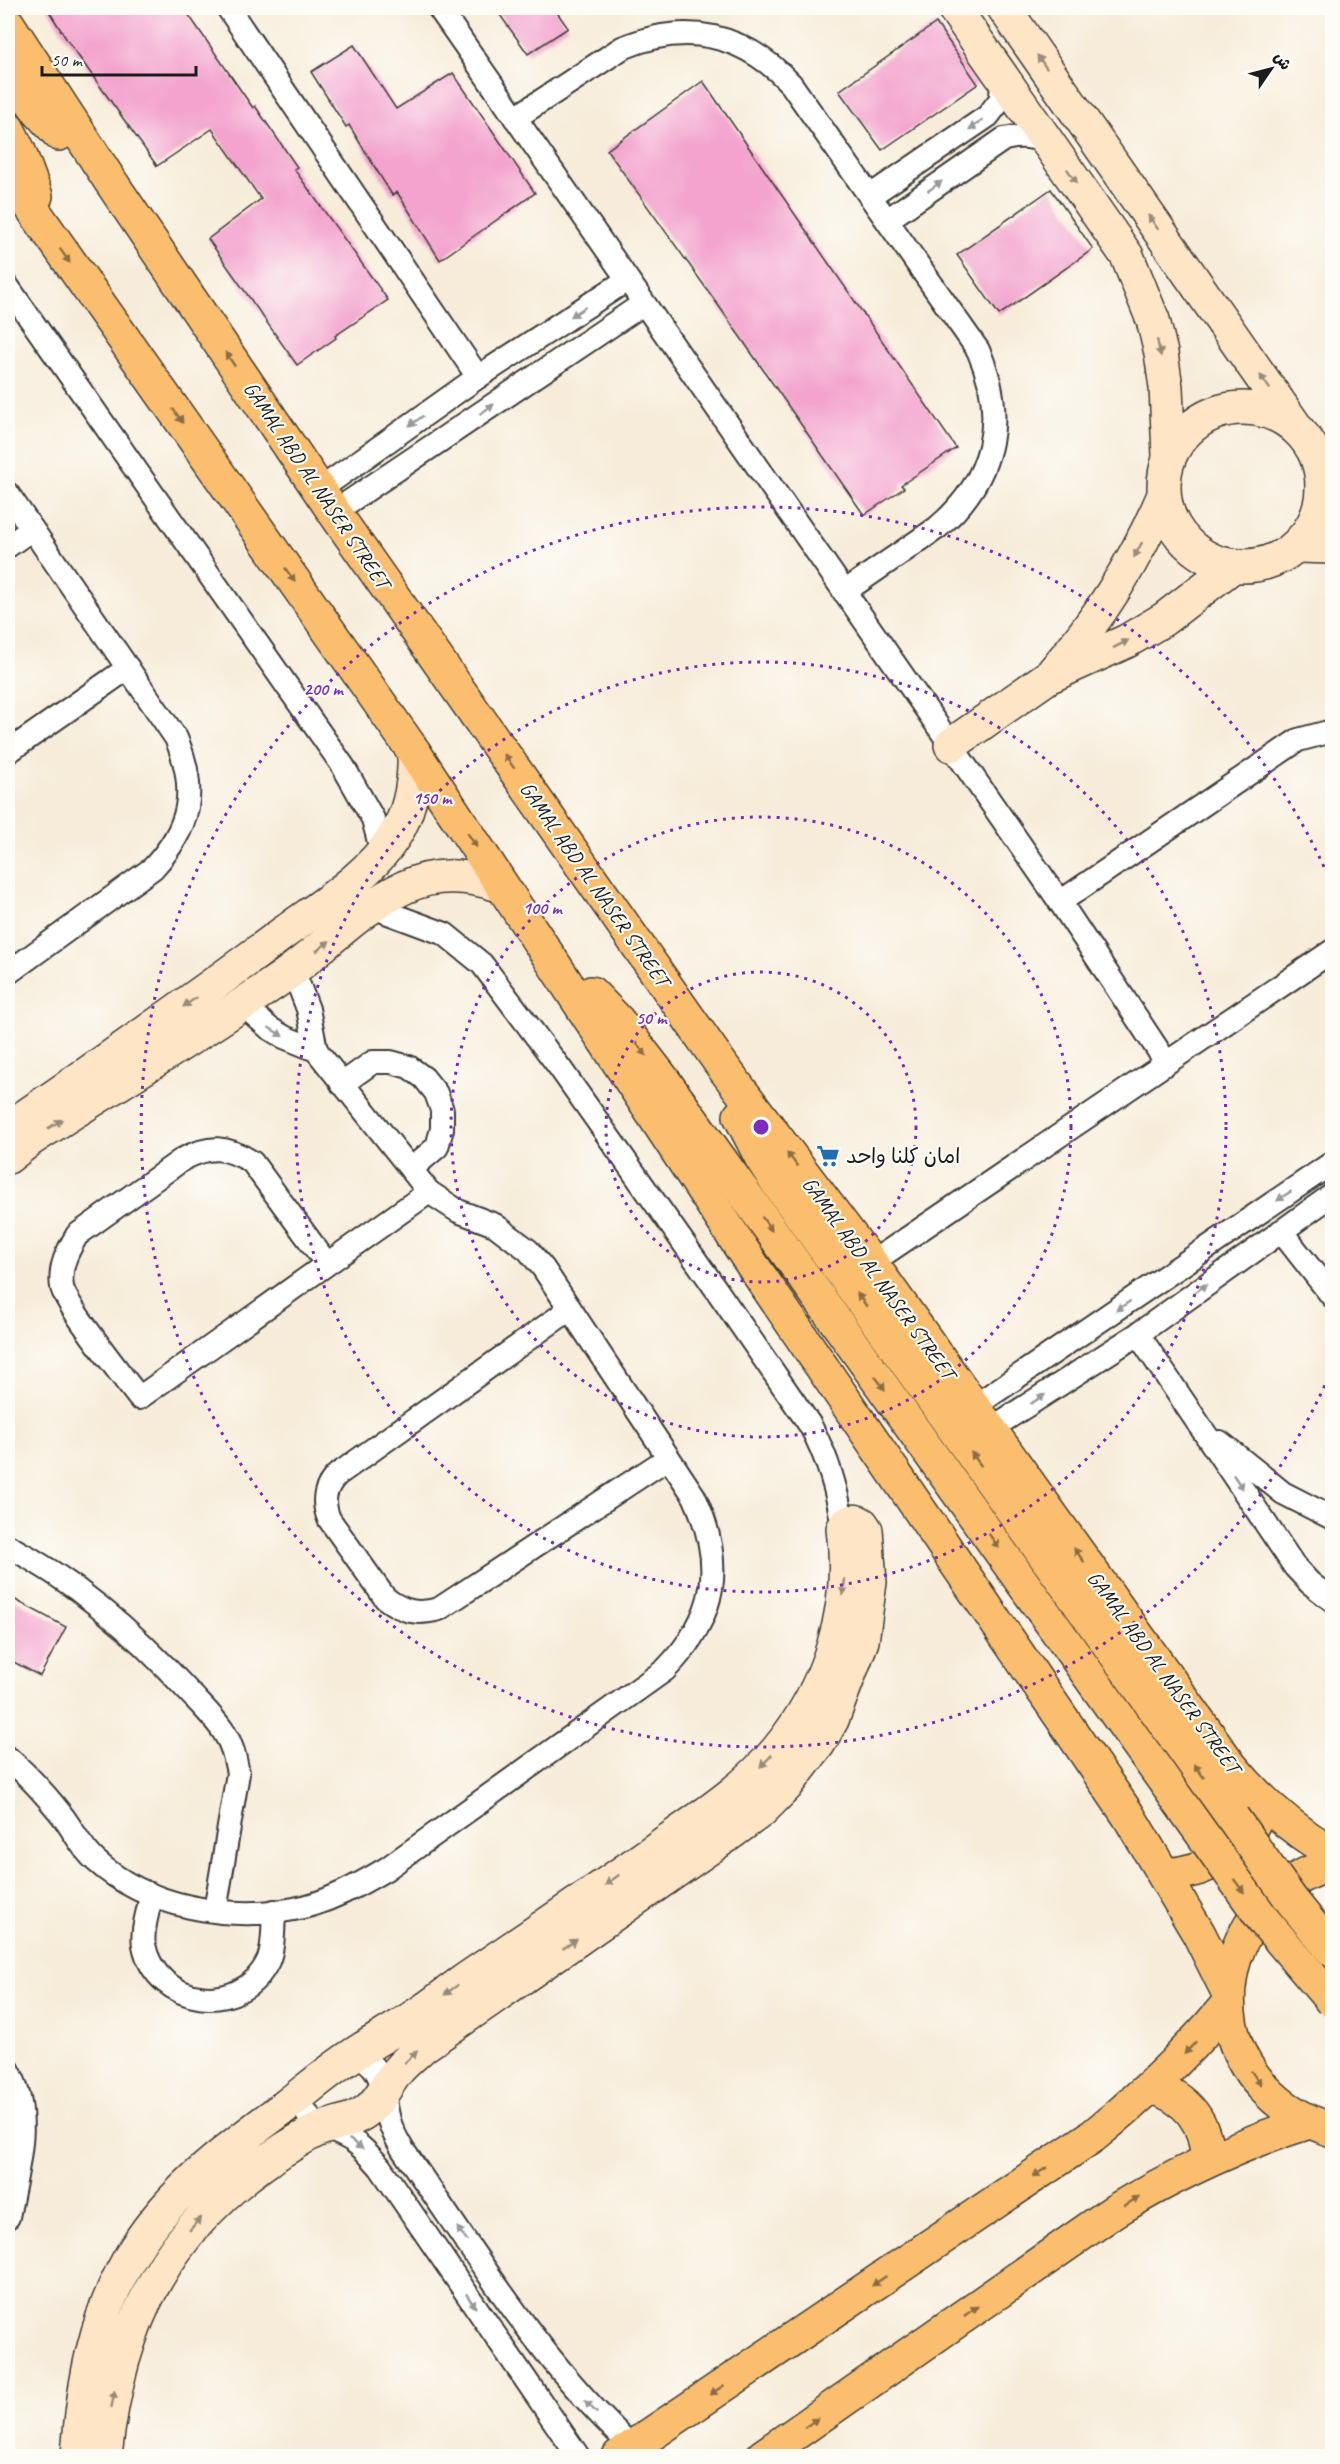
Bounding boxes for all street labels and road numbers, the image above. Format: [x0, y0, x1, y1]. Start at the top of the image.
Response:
street label: GAMAL ABD AL NASER STREET [238, 377, 398, 597]
street label: GAMAL ABD AL NASER STREET [514, 777, 678, 995]
street label: GAMAL ABD AL NASER STREET [797, 1172, 964, 1388]
street label: GAMAL ABD AL NASER STREET [1082, 1566, 1249, 1782]

